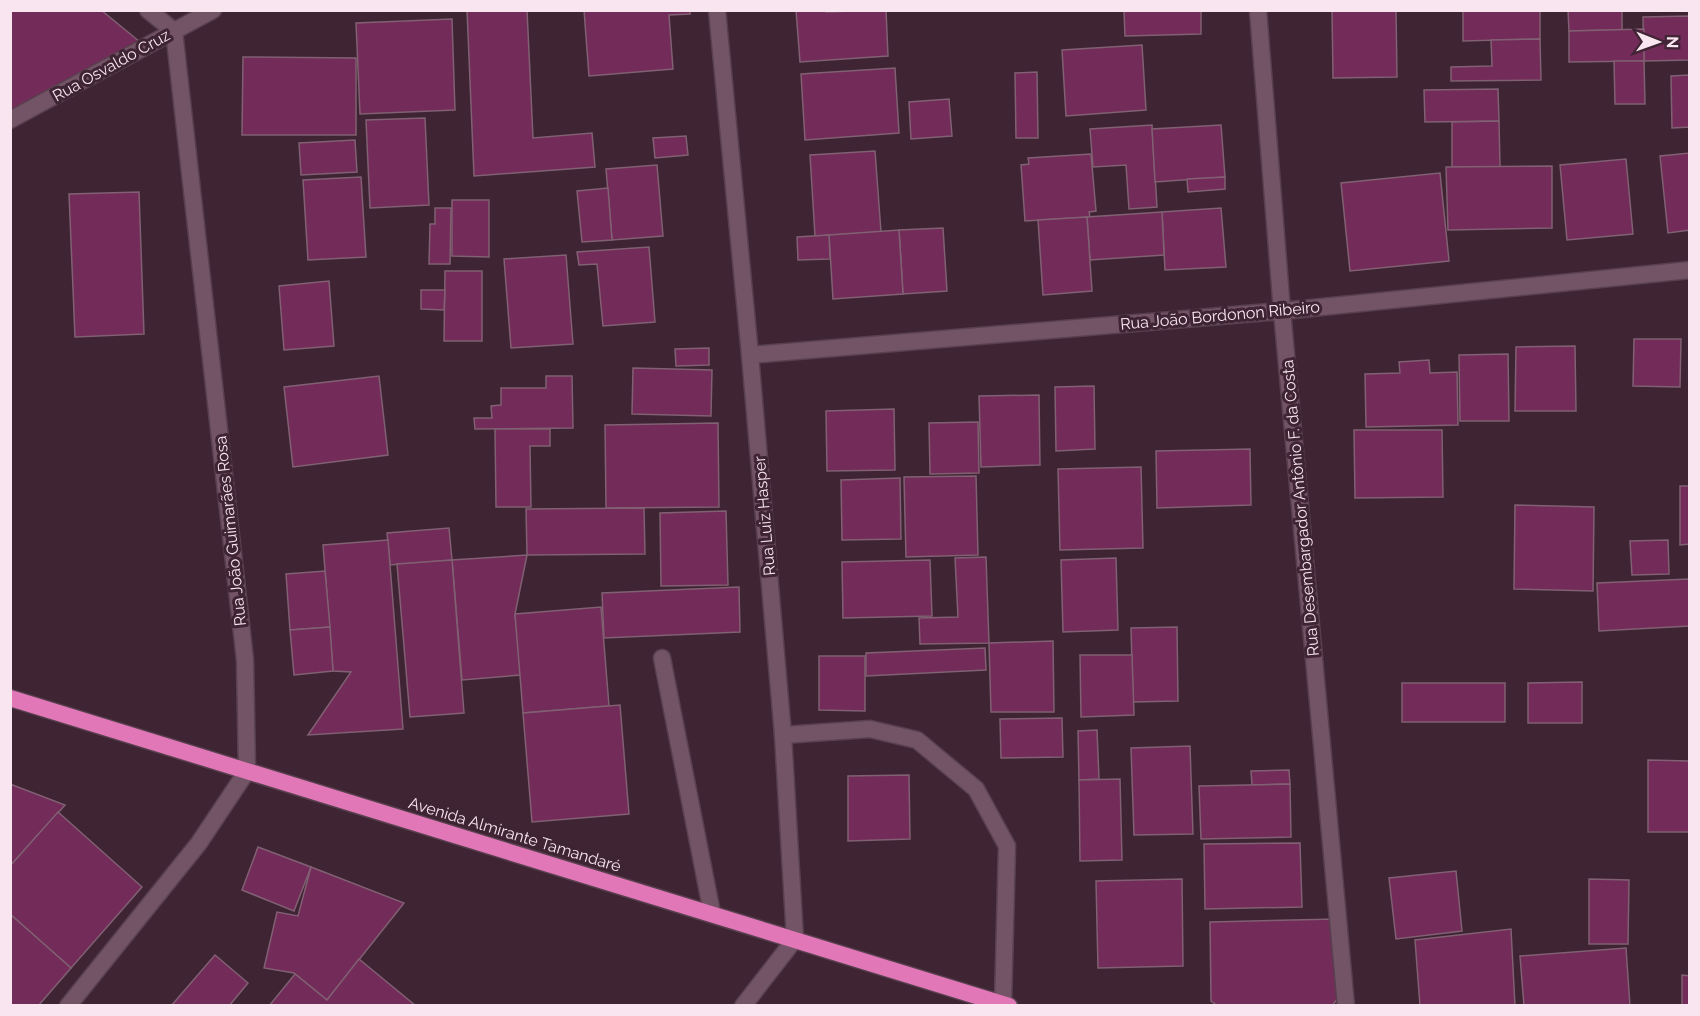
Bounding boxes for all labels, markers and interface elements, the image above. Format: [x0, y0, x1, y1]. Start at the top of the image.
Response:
north arrow [1628, 12, 1688, 72]
street label: Rua Osvaldo Cruz [49, 25, 173, 106]
text: N [1663, 36, 1682, 49]
street label: Rua João Bordonon Ribeiro [1119, 297, 1321, 334]
street label: Rua Desembargador Antônio F. da Costa [1278, 359, 1323, 657]
street label: Rua João Guimarães Rosa [211, 435, 250, 627]
street label: Rua Luiz Hasper [750, 455, 779, 577]
street label: Avenida Almirante Tamandaré [406, 793, 623, 876]

